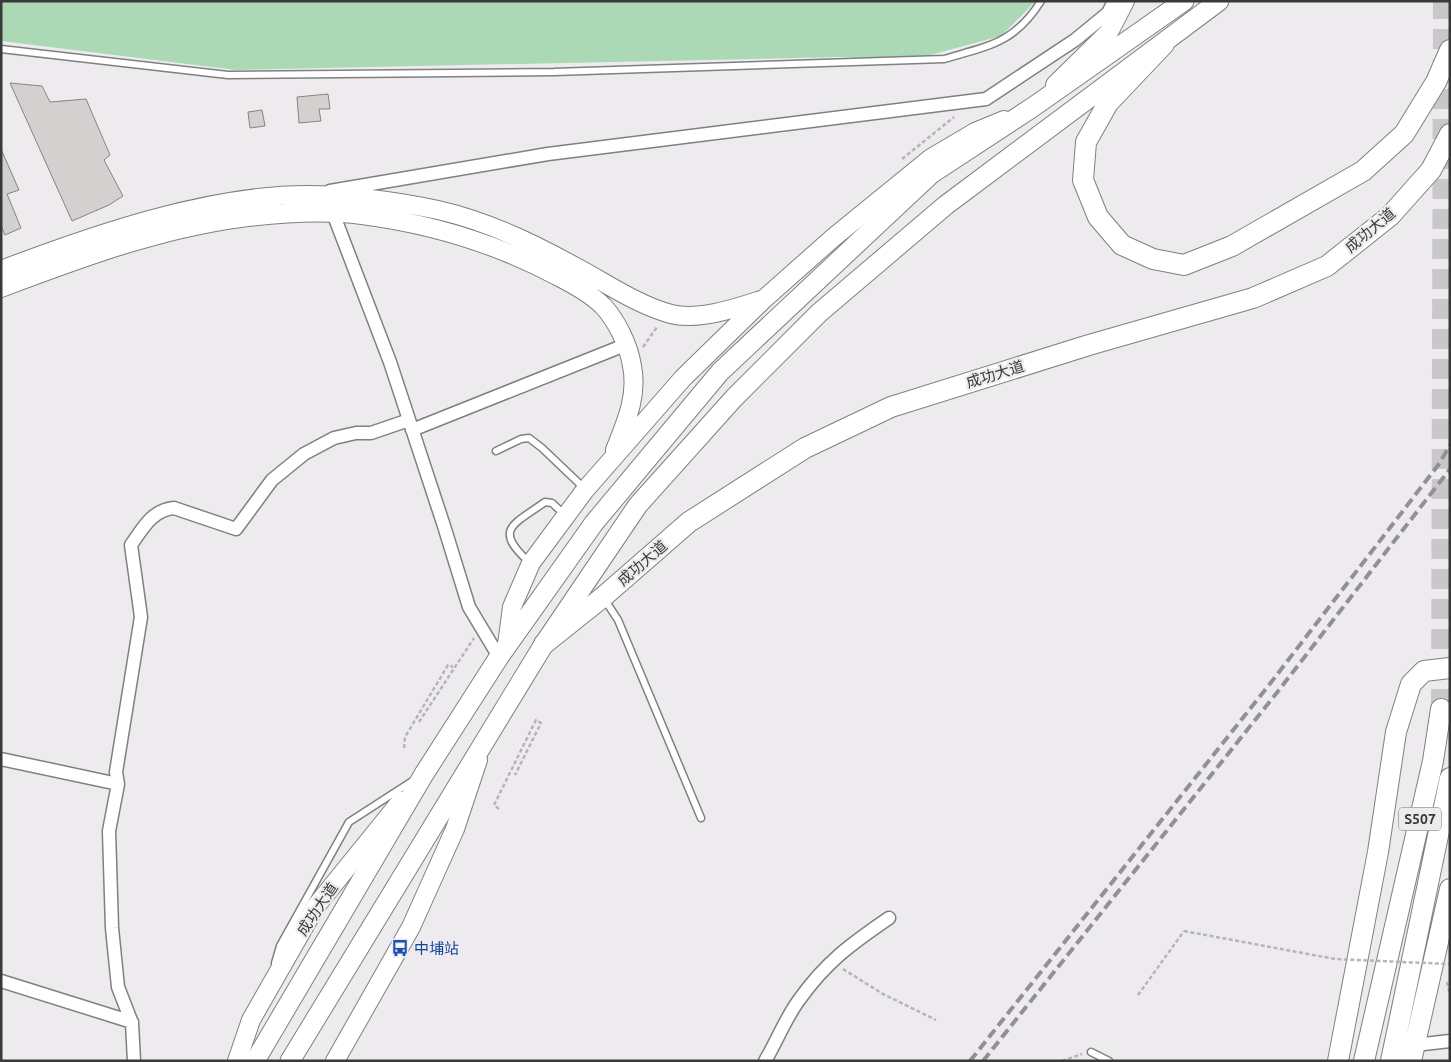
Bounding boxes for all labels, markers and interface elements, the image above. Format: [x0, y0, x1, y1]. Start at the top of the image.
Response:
street label: 成功大道 [1342, 204, 1398, 256]
street label: 成功大道 [964, 357, 1026, 391]
street label: 成功大道 [614, 537, 670, 589]
road number: S507 [1399, 808, 1441, 831]
street label: 成功大道 [293, 879, 341, 939]
bus stop icon: 中埔站 [390, 938, 410, 958]
place label: 中埔站 [414, 940, 459, 957]

